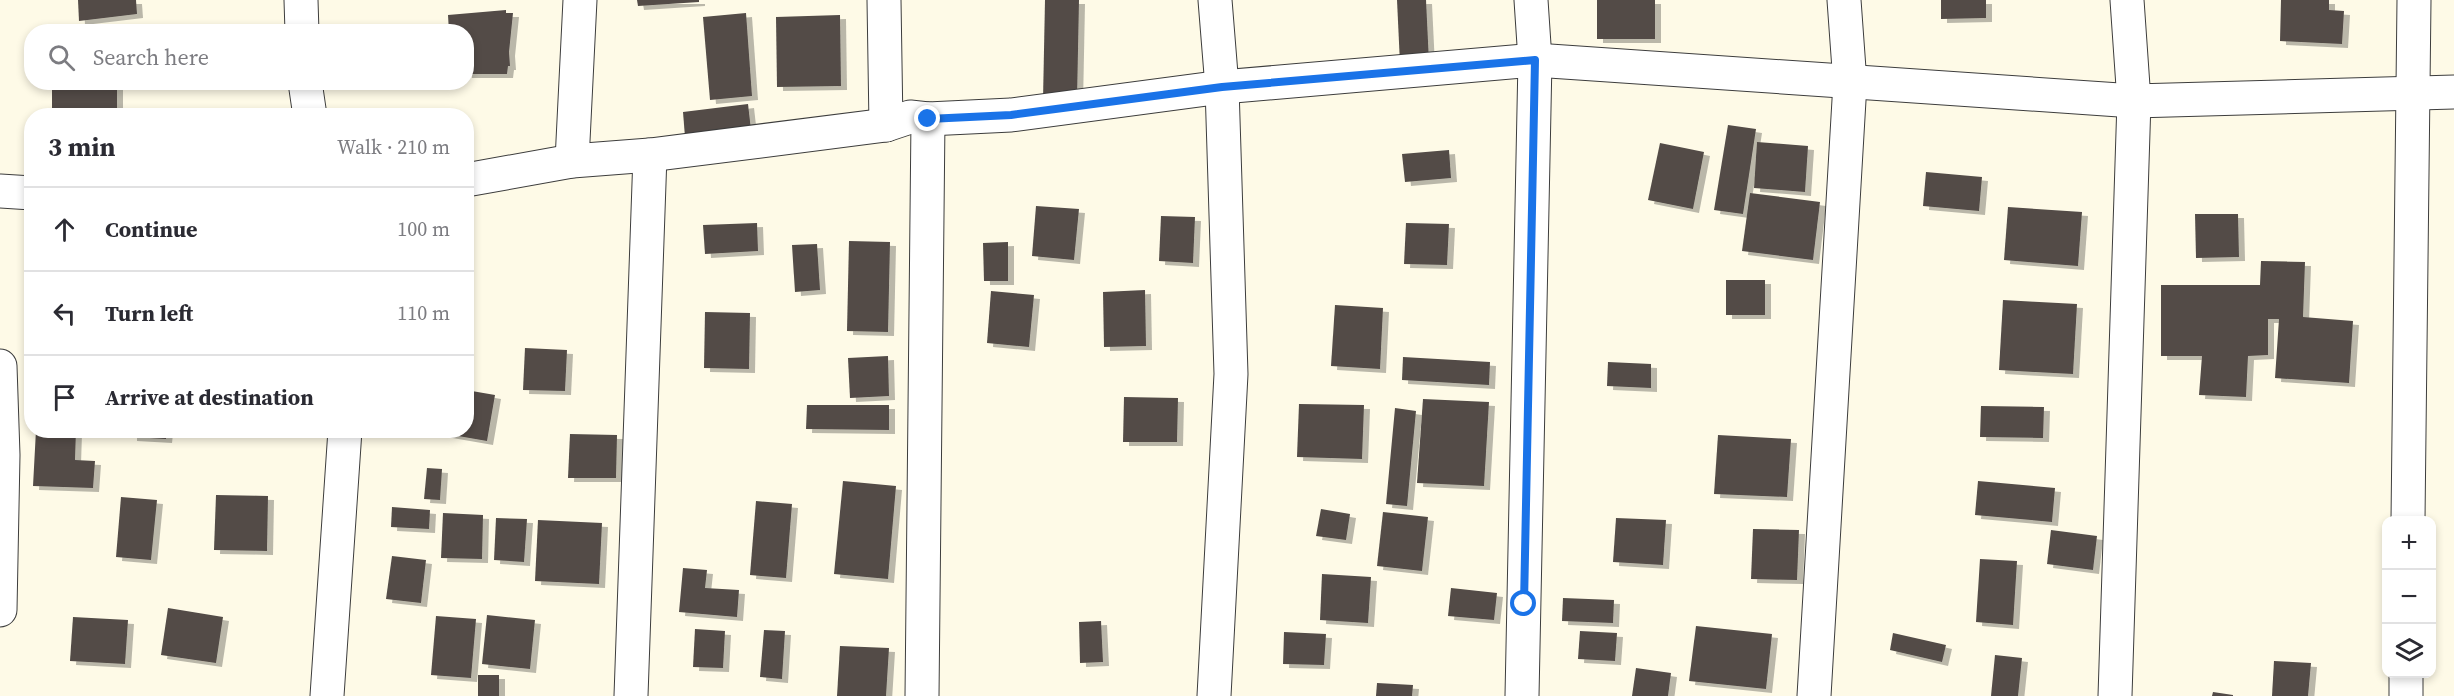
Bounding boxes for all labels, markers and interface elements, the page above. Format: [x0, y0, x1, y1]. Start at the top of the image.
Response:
search box [24, 24, 474, 90]
icon: search [45, 41, 78, 74]
text: Search here [93, 42, 209, 72]
route end [914, 105, 940, 131]
text: 3 min [48, 129, 115, 165]
text: Walk · 210 m [337, 133, 450, 161]
icon: ahead [48, 213, 81, 246]
text: Continue [105, 214, 198, 244]
text: 100 m [397, 215, 450, 243]
icon: left [48, 297, 81, 330]
text: Turn left [105, 298, 193, 328]
text: 110 m [397, 299, 450, 327]
icon: arrive [48, 381, 81, 414]
text: Arrive at destination [105, 382, 314, 412]
map controls [2382, 516, 2436, 678]
button: + [2382, 516, 2436, 570]
button: − [2382, 570, 2436, 624]
route start [1510, 590, 1536, 616]
button: layers [2382, 624, 2436, 678]

